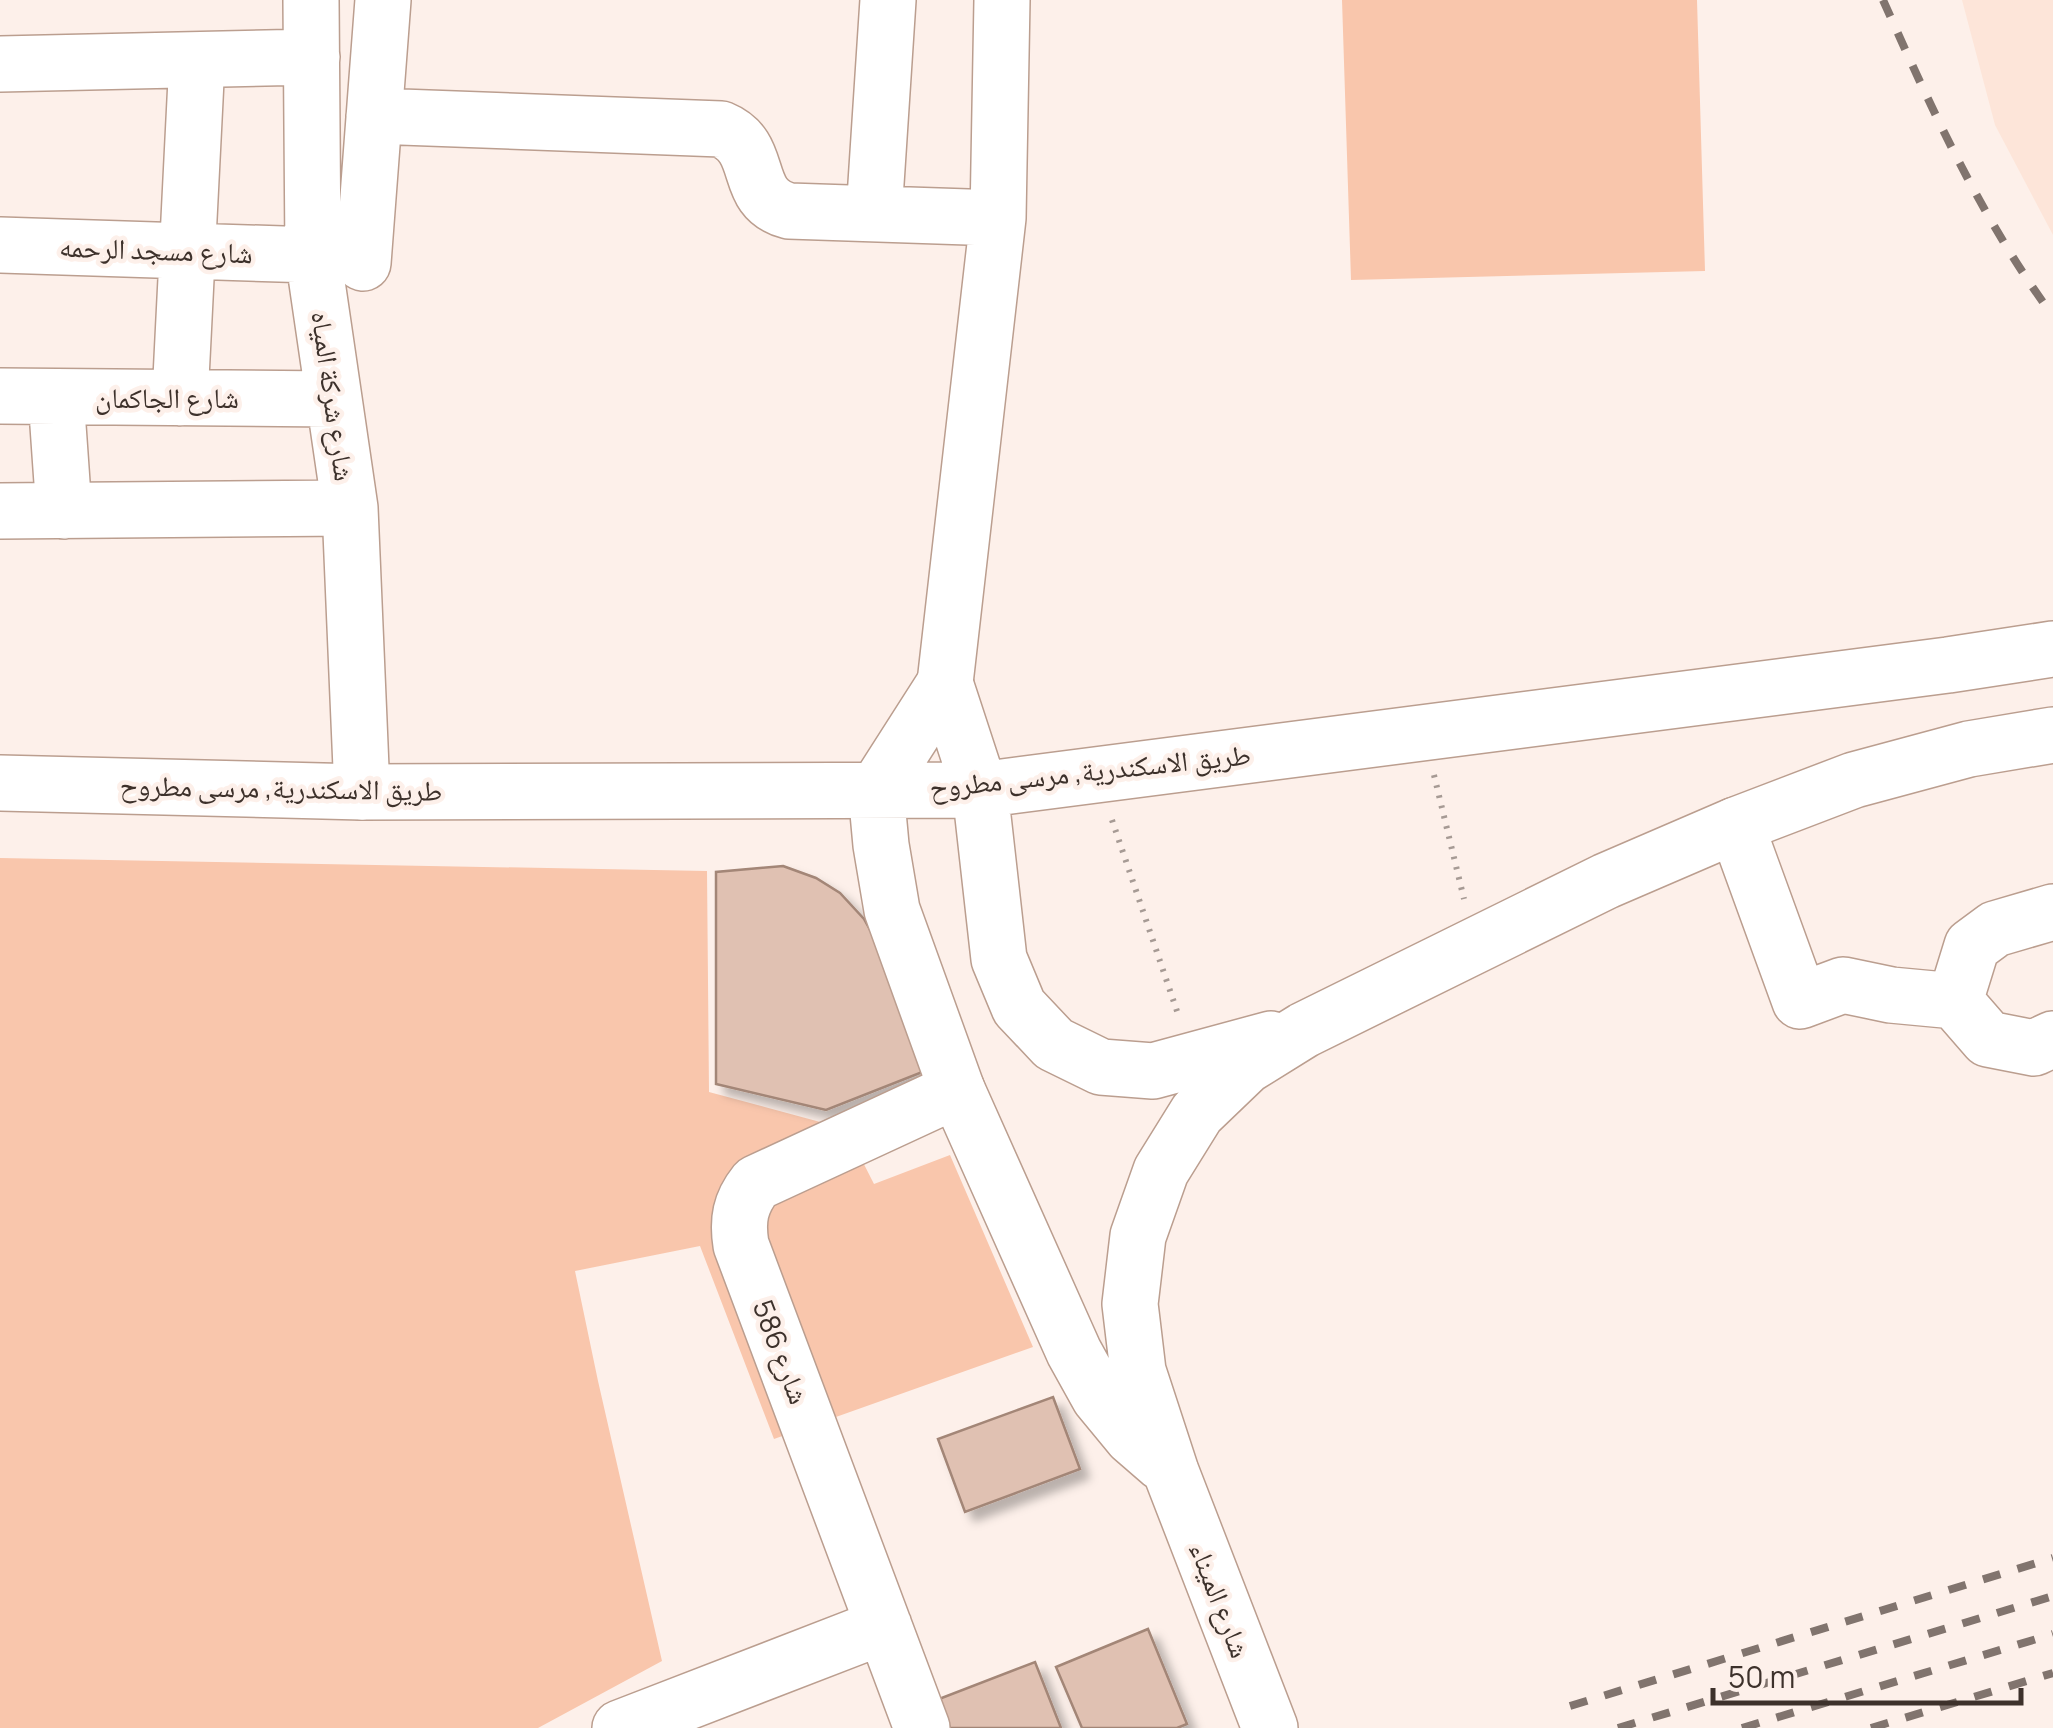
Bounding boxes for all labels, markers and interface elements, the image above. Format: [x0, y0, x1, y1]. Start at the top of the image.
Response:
street label: شارع مسجد الرحمه [59, 227, 253, 271]
street label: شارع شركة المياه [303, 308, 365, 483]
street label: شارع الجاكمان [95, 378, 239, 416]
street label: طريق الاسكندرية, مرسى مطروح [927, 734, 1252, 806]
street label: طريق الاسكندرية, مرسى مطروح [119, 765, 443, 809]
street label: شارع 586 [745, 1294, 819, 1409]
street label: شارع الميناء [1182, 1537, 1260, 1663]
scale bar [1713, 1643, 2020, 1705]
text: 50 m [1728, 1656, 1795, 1697]

